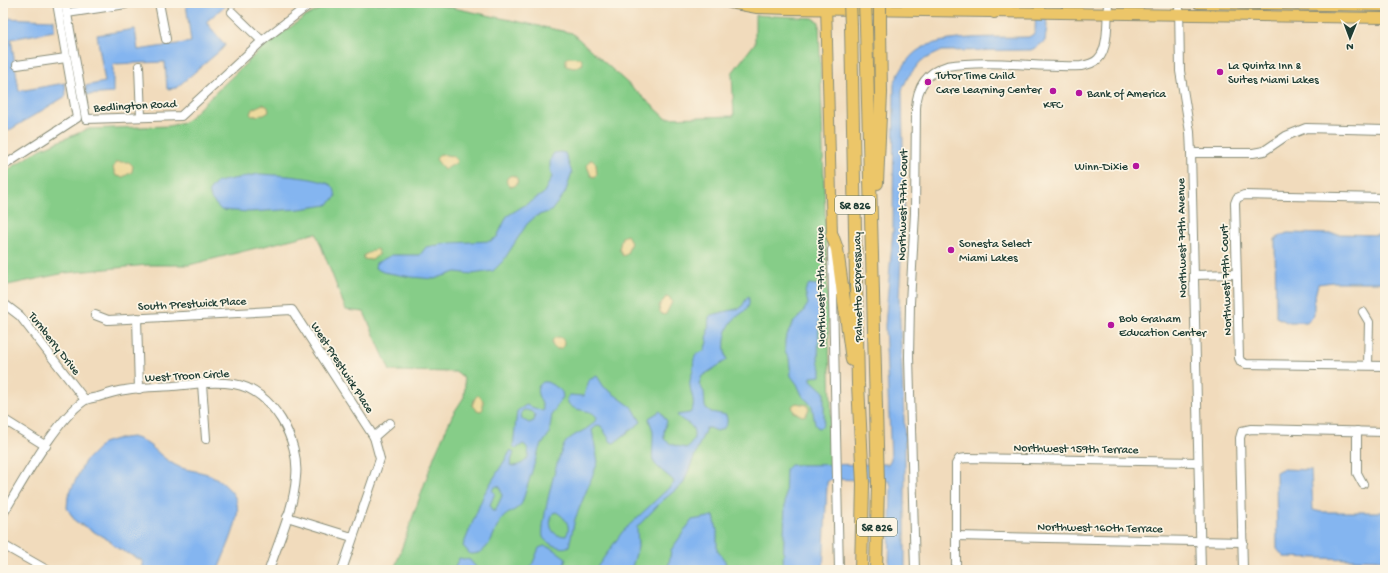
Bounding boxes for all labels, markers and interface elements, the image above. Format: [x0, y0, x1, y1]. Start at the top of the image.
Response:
north arrow [1330, 18, 1370, 58]
text: N [1346, 40, 1354, 52]
place label: La Quinta Inn & Suites Miami Lakes [1228, 60, 1319, 88]
marker: La Quinta Inn & Suites Miami Lakes [1215, 67, 1225, 77]
place label: Tutor Time Child Care Learning Center [935, 70, 1043, 98]
marker: Tutor Time Child Care Learning Center [923, 77, 933, 87]
marker: KFC [1048, 86, 1058, 96]
marker: Bank of America [1074, 88, 1084, 98]
place label: Bank of America [1086, 88, 1166, 102]
street label: Bedlington Road [92, 98, 178, 116]
place label: KFC [1043, 99, 1064, 113]
street label: Northwest 77th Court [896, 148, 912, 261]
place label: Winn-Dixie [1074, 161, 1129, 175]
marker: Winn-Dixie [1131, 161, 1141, 171]
street label: Northwest 79th Avenue [1175, 177, 1191, 298]
road number: SR 826 [835, 196, 875, 214]
street label: Northwest 79th Court [1218, 223, 1236, 336]
street label: Northwest 77th Avenue [814, 226, 830, 347]
street label: Palmetto Expressway [851, 232, 867, 343]
place label: Sonesta Select Miami Lakes [959, 238, 1032, 266]
marker: Sonesta Select Miami Lakes [946, 245, 956, 255]
street label: South Prestwick Place [138, 295, 247, 315]
street label: Turnberry Drive [24, 309, 83, 379]
place label: Bob Graham Education Center [1118, 313, 1208, 341]
street label: West Prestwick Place [307, 320, 376, 417]
marker: Bob Graham Education Center [1106, 320, 1116, 330]
street label: West Troon Circle [144, 368, 231, 386]
street label: Northwest 159th Terrace [1013, 442, 1139, 458]
road number: SR 826 [857, 518, 897, 536]
street label: Northwest 160th Terrace [1037, 521, 1164, 537]

